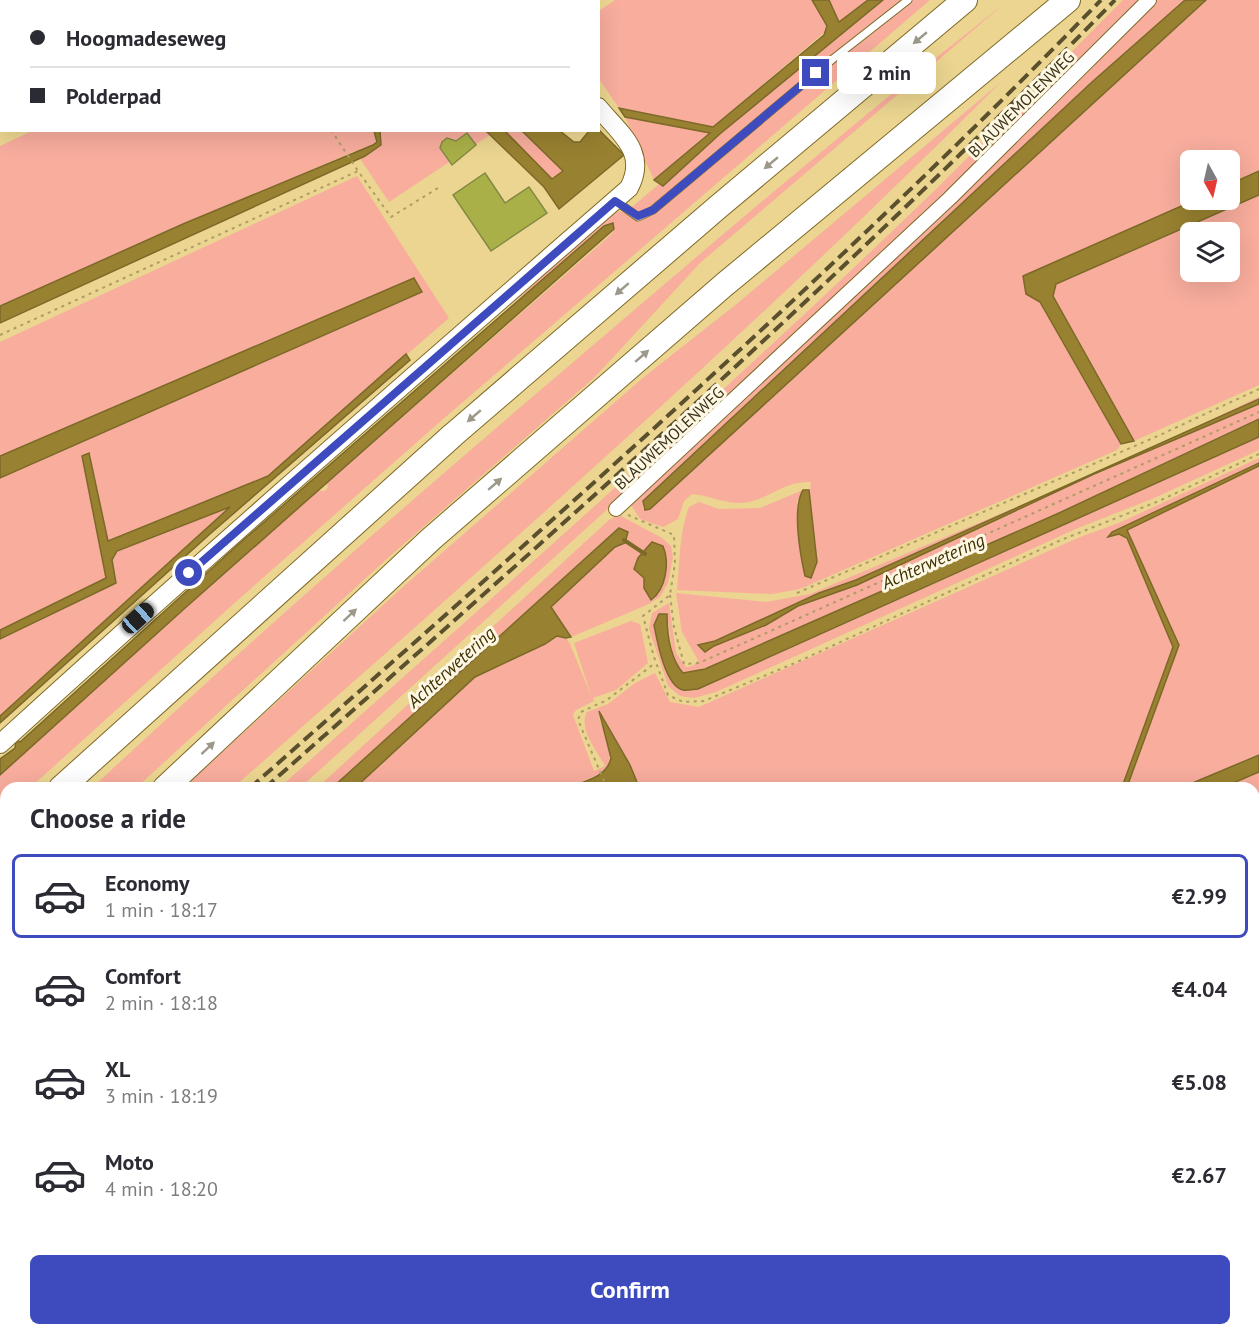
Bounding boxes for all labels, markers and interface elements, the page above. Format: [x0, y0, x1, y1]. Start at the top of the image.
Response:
text: Hoogmadeseweg [66, 24, 226, 52]
one-way arrow [913, 31, 928, 43]
street label: BLAUWEMOLENWEG [964, 47, 1078, 161]
callout: 2 min [837, 52, 936, 94]
route end [802, 59, 829, 86]
text: 2 min [862, 60, 911, 86]
text: Polderpad [66, 82, 161, 110]
north arrow [1180, 150, 1240, 210]
map controls [1180, 150, 1240, 282]
one-way arrow [763, 156, 779, 169]
button: layers [1180, 222, 1240, 282]
one-way arrow [615, 282, 630, 295]
one-way arrow [634, 350, 649, 363]
street label: BLAUWEMOLENWEG [610, 382, 728, 494]
one-way arrow [467, 409, 482, 422]
one-way arrow [487, 478, 502, 491]
water label: Achterwetering [877, 528, 988, 594]
route start [175, 559, 202, 586]
car [119, 599, 157, 637]
one-way arrow [343, 608, 358, 622]
water label: Achterwetering [401, 621, 500, 713]
one-way arrow [200, 741, 214, 755]
text: Choose a ride [30, 801, 186, 835]
icon: car [33, 869, 87, 923]
text: Economy [105, 869, 189, 897]
text: €2.99 [1172, 882, 1227, 910]
text: 1 min · 18:17 [105, 897, 218, 923]
icon: car [33, 962, 87, 1016]
text: Comfort [105, 962, 181, 990]
text: €4.04 [1172, 975, 1227, 1003]
text: 2 min · 18:18 [105, 990, 218, 1016]
icon: car [33, 1055, 87, 1109]
text: XL [105, 1055, 130, 1083]
text: €5.08 [1172, 1068, 1227, 1096]
text: 3 min · 18:19 [105, 1083, 218, 1109]
icon: car [33, 1148, 87, 1202]
text: Moto [105, 1148, 154, 1176]
text: €2.67 [1172, 1161, 1227, 1189]
text: 4 min · 18:20 [105, 1176, 218, 1202]
button: Confirm [30, 1255, 1230, 1324]

